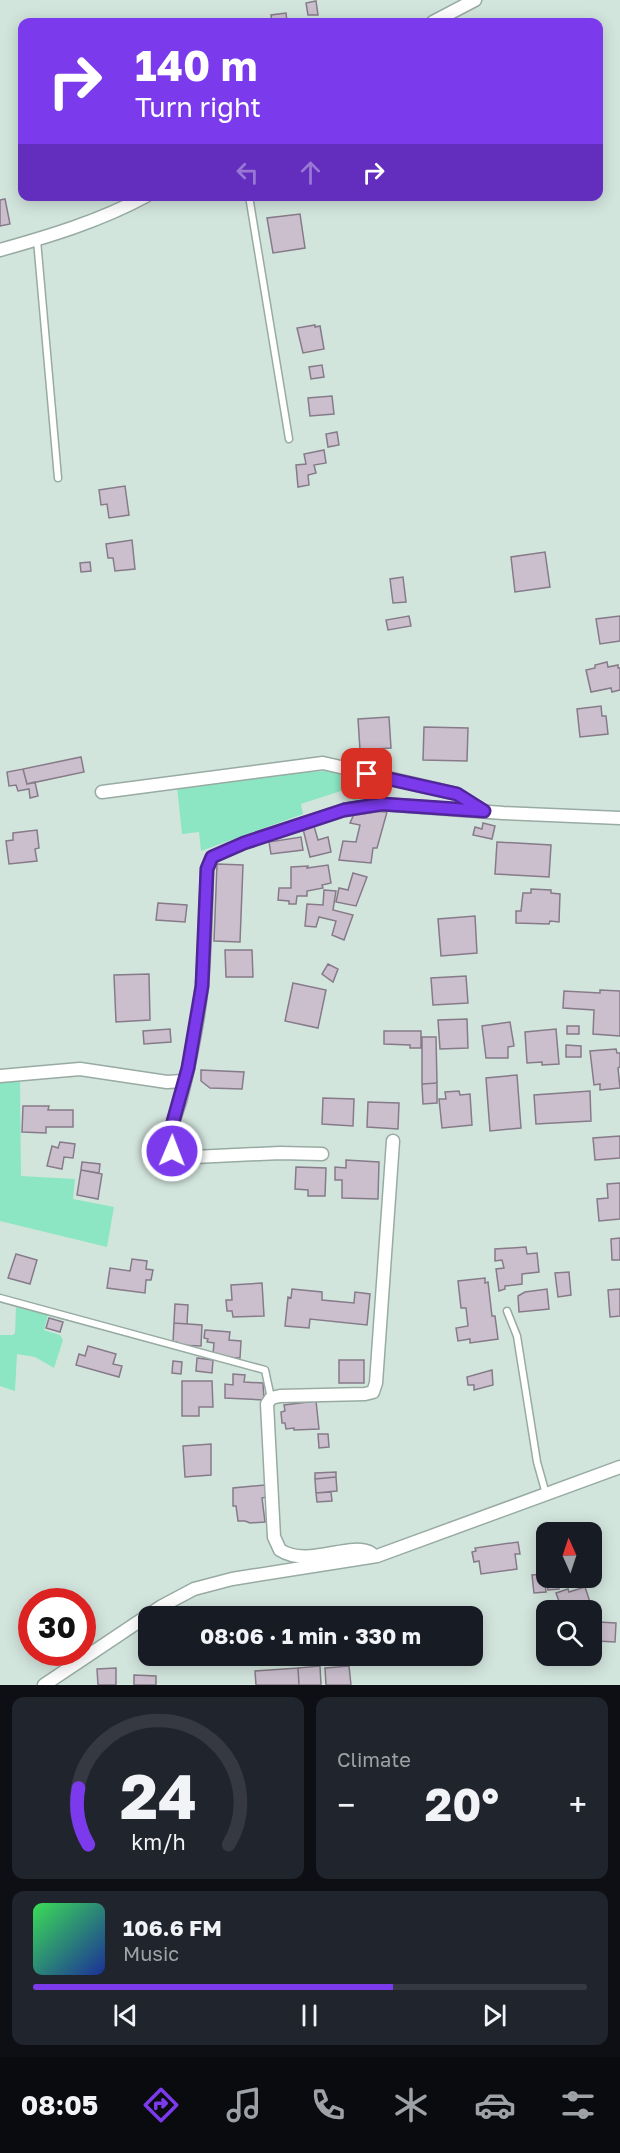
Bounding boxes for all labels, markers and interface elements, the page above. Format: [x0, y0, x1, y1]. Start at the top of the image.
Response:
text: 140 m [135, 40, 257, 90]
icon: right [36, 42, 114, 120]
text: Turn right [135, 91, 261, 123]
icon: left [231, 156, 264, 189]
icon: ahead [294, 156, 327, 189]
icon: right [357, 156, 390, 189]
pin [341, 748, 392, 799]
icon: arrive [350, 757, 383, 790]
position arrow [140, 1119, 204, 1183]
north arrow [536, 1522, 602, 1588]
map controls [536, 1522, 602, 1666]
speed limit sign: 30 [18, 1588, 96, 1666]
button: search [536, 1600, 602, 1666]
text: 08:06 · 1 min · 330 m [200, 1622, 421, 1649]
text: Climate [337, 1747, 411, 1771]
text: 24 [119, 1758, 197, 1833]
text: 20° [425, 1777, 499, 1831]
text: − [337, 1785, 355, 1824]
text: + [569, 1785, 587, 1824]
text: km/h [131, 1829, 185, 1855]
text: 106.6 FM [123, 1914, 222, 1941]
text: Music [123, 1941, 179, 1965]
icon: previous [109, 1999, 142, 2032]
icon: pause [293, 1999, 326, 2032]
icon: next [478, 1999, 511, 2032]
icon: directions [140, 2084, 182, 2126]
icon: music [223, 2084, 265, 2126]
icon: phone [307, 2084, 349, 2126]
icon: climate [390, 2084, 432, 2126]
icon: car [474, 2084, 516, 2126]
icon: filters [557, 2084, 599, 2126]
text: 08:05 [21, 2089, 98, 2121]

